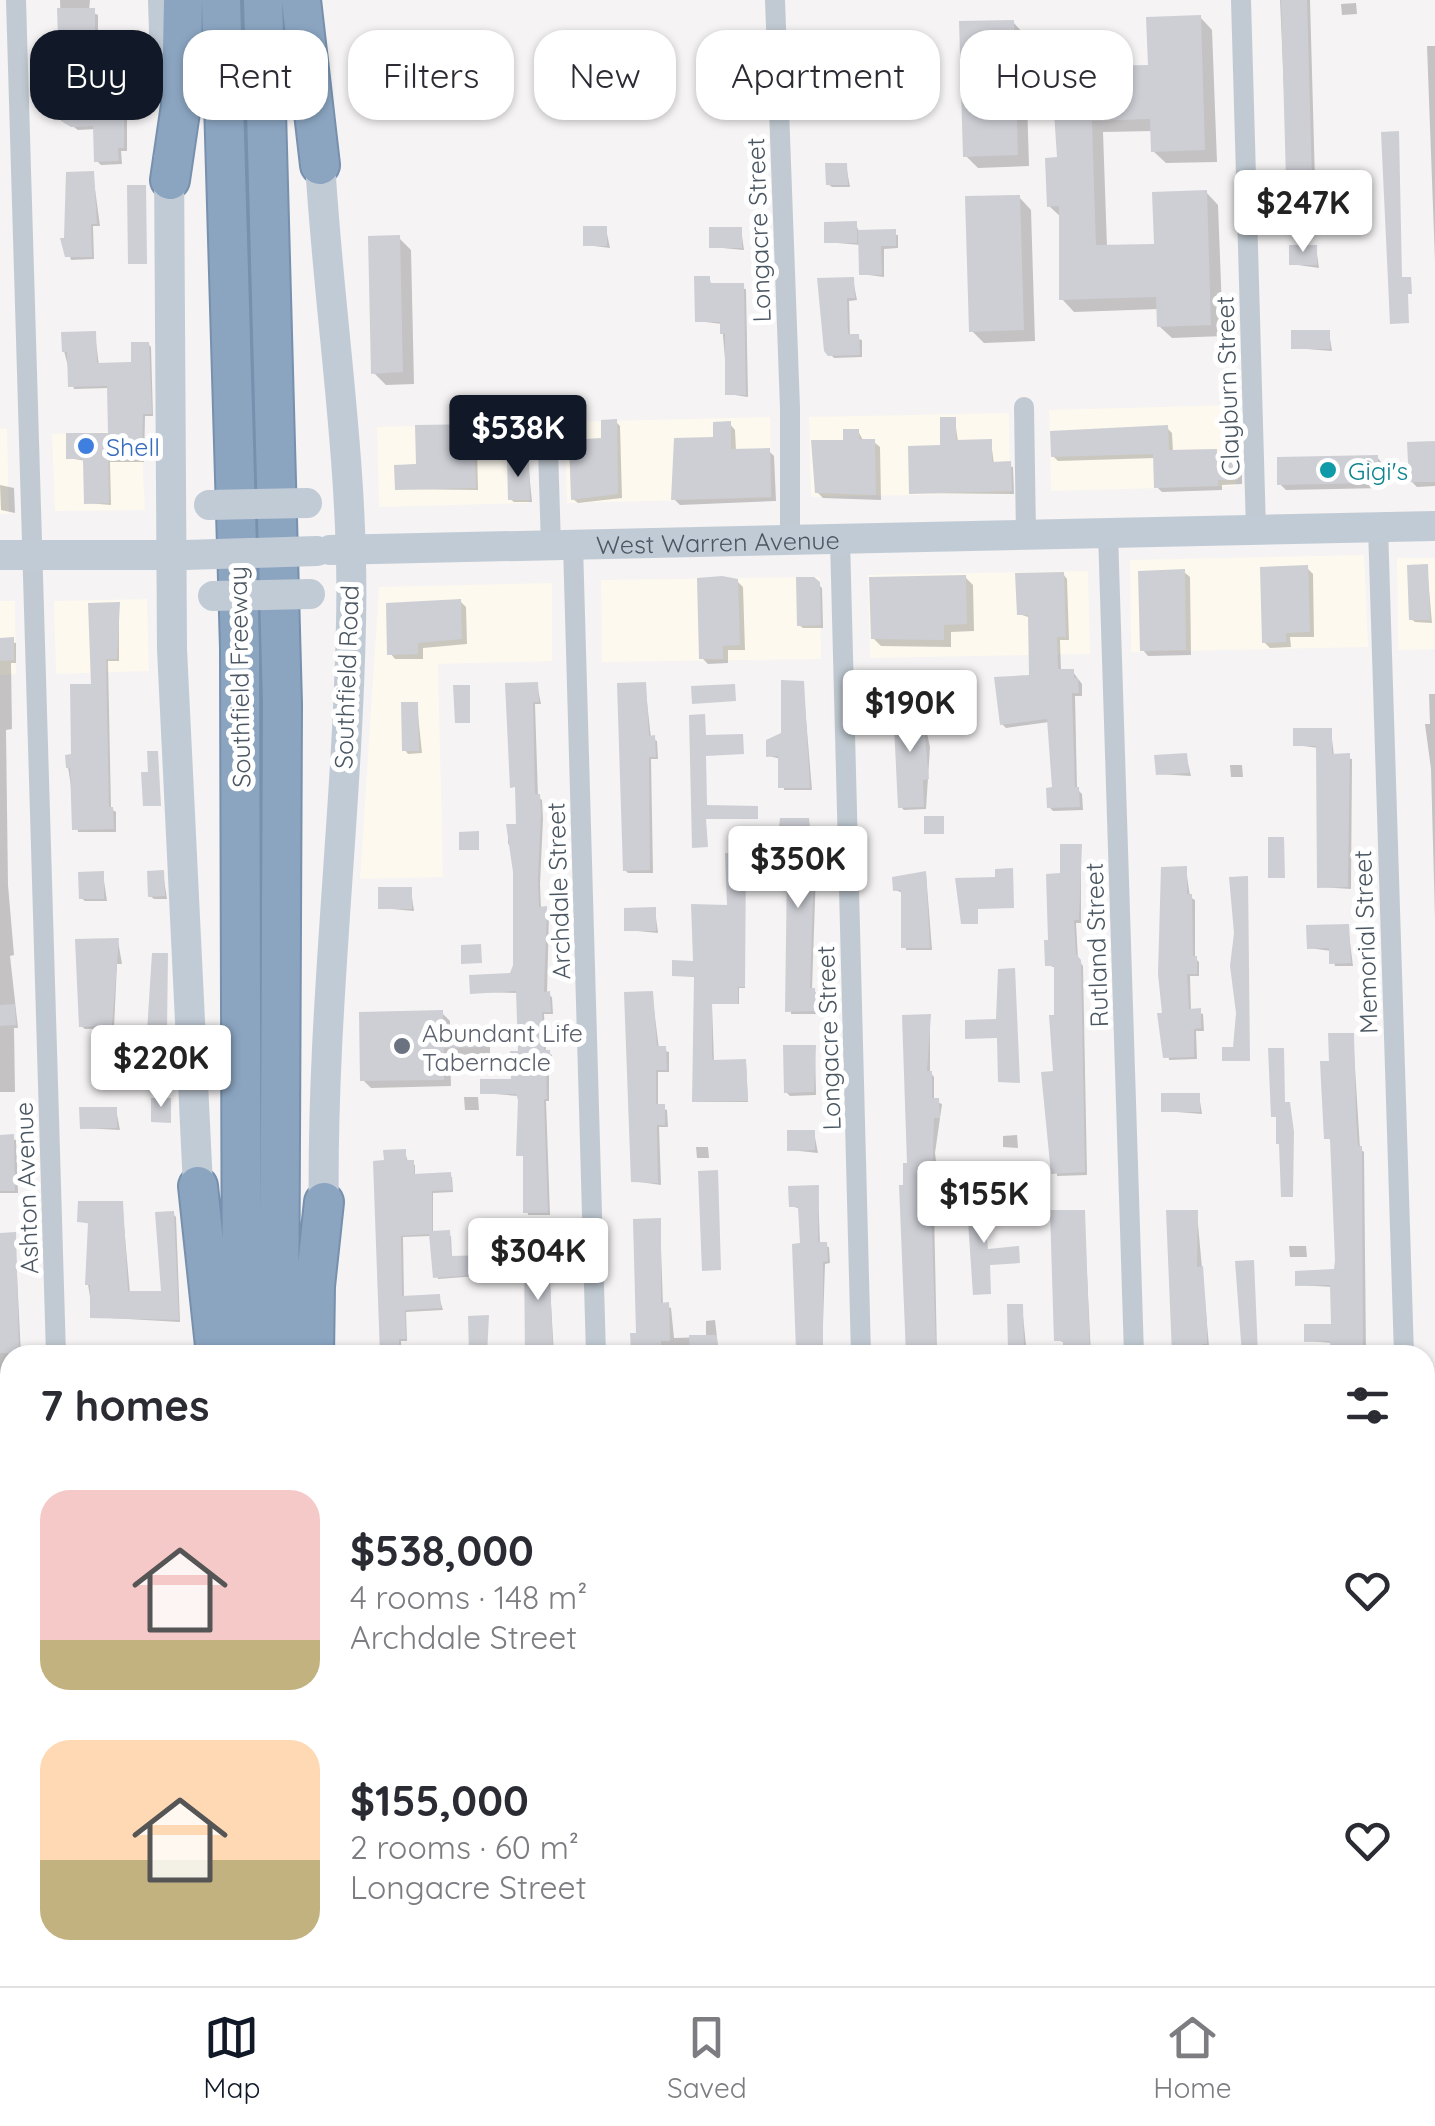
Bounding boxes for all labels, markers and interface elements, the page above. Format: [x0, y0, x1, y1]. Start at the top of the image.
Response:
chip: Buy [30, 30, 163, 120]
chip: Rent [183, 30, 328, 120]
chip: Filters [348, 30, 514, 120]
chip: New [534, 30, 676, 120]
chip: Apartment [696, 30, 940, 120]
chip: House [960, 30, 1133, 120]
street label: Longacre Street [739, 137, 777, 323]
pin: $247K [1233, 170, 1373, 255]
text: $247K [1256, 182, 1350, 222]
street label: Clayburn Street [1208, 295, 1246, 477]
pin: $538K [448, 395, 588, 480]
text: $538K [471, 407, 565, 447]
place label: Shell [106, 431, 160, 462]
marker: Shell [75, 435, 97, 457]
place label: Gigi's [1348, 455, 1408, 486]
marker: Gigi's [1317, 459, 1339, 481]
street label: West Warren Avenue [596, 523, 840, 560]
street label: Southfield Freeway [222, 566, 256, 788]
street label: Southfield Road [327, 585, 365, 769]
pin: $190K [840, 670, 980, 755]
text: $190K [865, 682, 955, 722]
street label: Archdale Street [539, 802, 577, 980]
pin: $350K [728, 826, 868, 911]
text: $350K [750, 838, 846, 878]
street label: Memorial Street [1346, 850, 1384, 1034]
street label: Rutland Street [1078, 862, 1114, 1028]
street label: Longacre Street [809, 945, 847, 1131]
place label: Abundant Life Tabernacle [422, 1017, 583, 1077]
pin: $220K [91, 1025, 231, 1110]
marker: Abundant Life Tabernacle [391, 1035, 413, 1057]
text: $220K [113, 1037, 209, 1077]
street label: Ashton Avenue [8, 1101, 44, 1275]
pin: $155K [914, 1161, 1054, 1246]
text: $155K [939, 1173, 1029, 1213]
pin: $304K [468, 1218, 608, 1303]
text: $304K [490, 1230, 586, 1270]
icon: filters [1340, 1378, 1395, 1433]
text: 7 homes [40, 1379, 209, 1432]
text: $538,000 [350, 1524, 534, 1577]
icon: home [120, 1530, 240, 1650]
icon: heart [1340, 1563, 1395, 1618]
text: 4 rooms · 148 m² [350, 1577, 587, 1617]
text: Archdale Street [350, 1617, 577, 1657]
text: $155,000 [350, 1774, 529, 1827]
icon: home [120, 1780, 240, 1900]
icon: heart [1340, 1813, 1395, 1868]
text: 2 rooms · 60 m² [350, 1827, 579, 1867]
text: Longacre Street [350, 1867, 587, 1907]
tab: Map [203, 2010, 260, 2105]
tab: Saved [667, 2010, 747, 2105]
tab: Home [1153, 2010, 1232, 2105]

